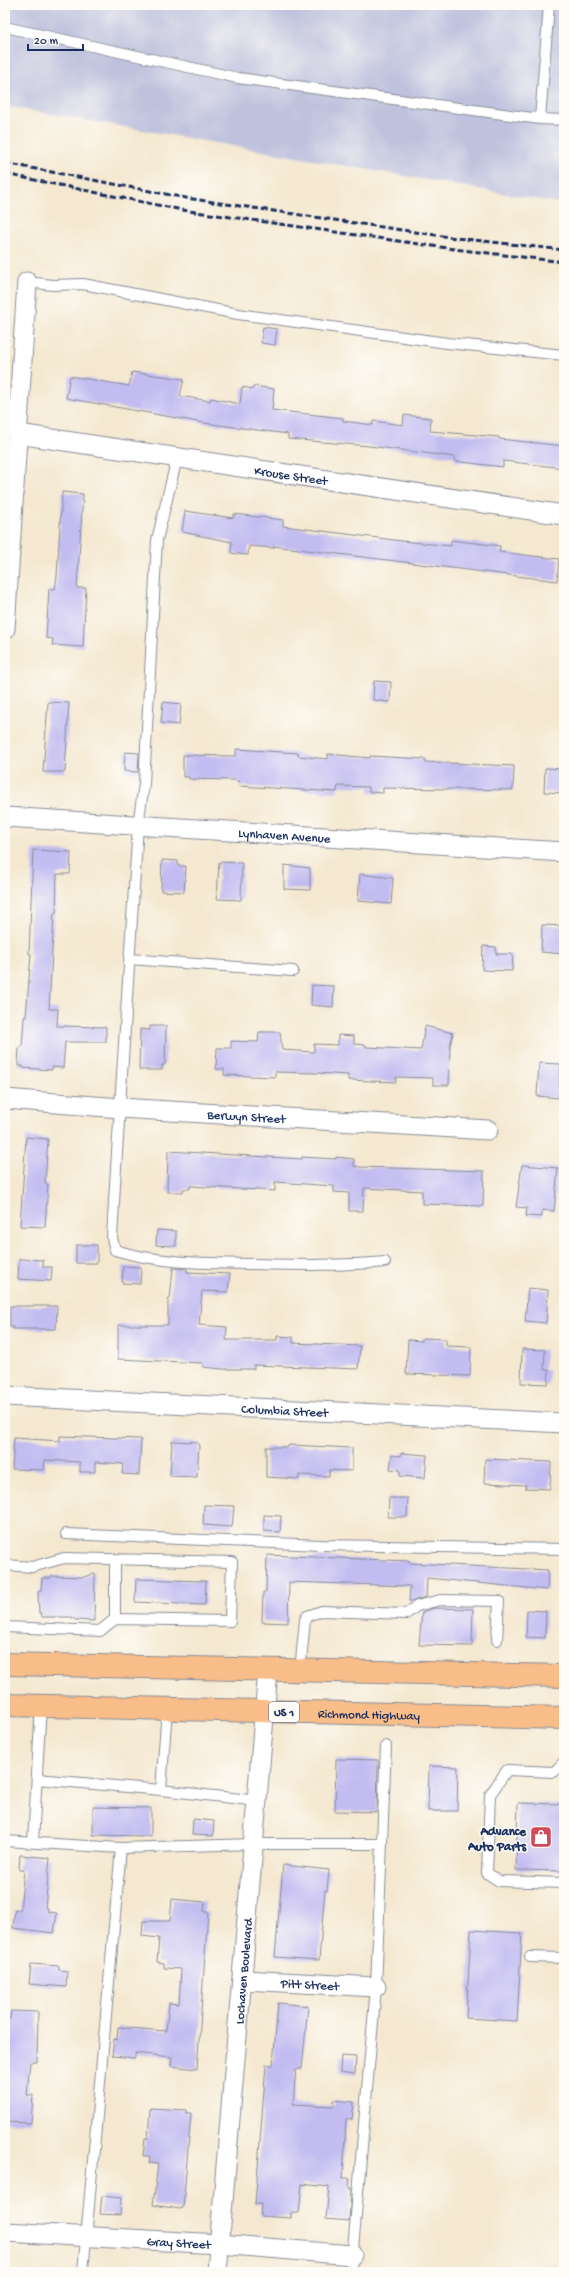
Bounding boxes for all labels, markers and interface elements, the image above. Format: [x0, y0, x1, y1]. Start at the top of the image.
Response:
scale bar [28, 26, 83, 52]
text: 20 m [34, 35, 59, 49]
street label: Krouse Street [253, 464, 330, 490]
street label: Lynhaven Avenue [238, 827, 331, 847]
street label: Berwyn Street [206, 1108, 288, 1128]
street label: Columbia Street [241, 1402, 330, 1422]
road number: US 1 [269, 1702, 299, 1722]
street label: Richmond Highway [318, 1707, 421, 1725]
shop icon: Advance Auto Parts [528, 1824, 554, 1850]
place label: Advance Auto Parts [467, 1825, 527, 1855]
street label: Lochaven Boulevard [233, 1916, 257, 2025]
street label: Pitt Street [279, 1977, 341, 1995]
street label: Gray Street [146, 2235, 213, 2254]

